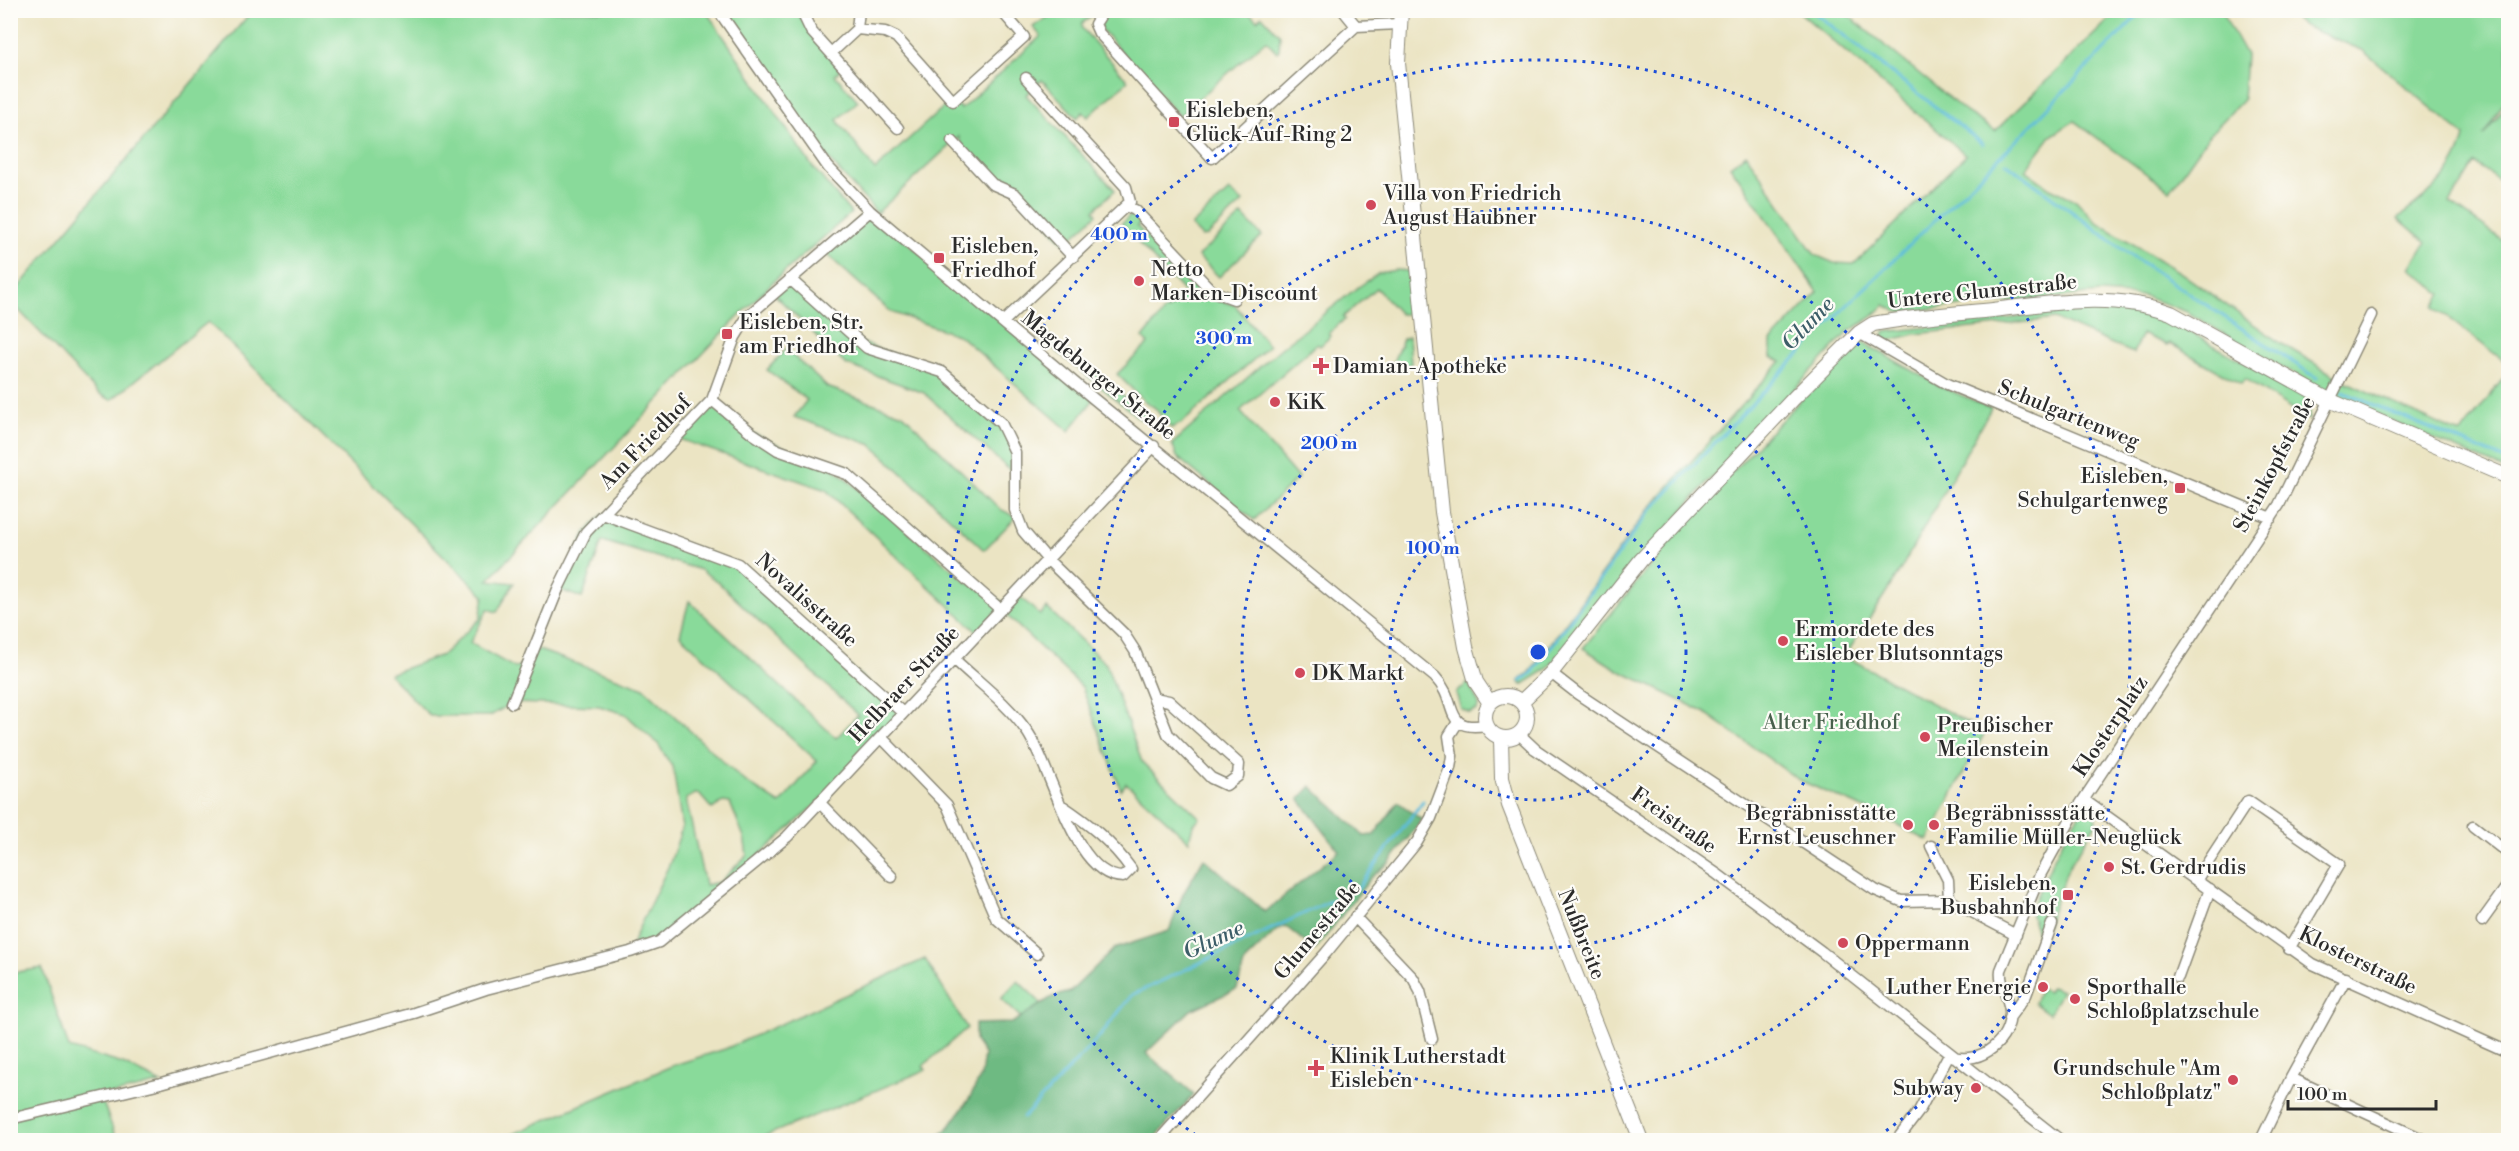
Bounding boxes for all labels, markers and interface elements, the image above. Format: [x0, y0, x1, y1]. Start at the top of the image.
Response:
place label: Eisleben, Glück-Auf-Ring 2 [1186, 98, 1352, 148]
marker: Eisleben, Glück-Auf-Ring 2 [1167, 115, 1181, 129]
place label: Villa von Friedrich August Haubner [1382, 181, 1562, 231]
marker: Villa von Friedrich August Haubner [1364, 198, 1378, 212]
text: 400 m [1090, 223, 1148, 246]
place label: Eisleben, Friedhof [951, 234, 1039, 284]
marker: Eisleben, Friedhof [932, 251, 946, 265]
place label: Netto Marken-Discount [1151, 257, 1319, 307]
street label: Untere Glumestraße [1886, 269, 2078, 315]
marker: Netto Marken-Discount [1132, 274, 1146, 288]
water label: Glume [1776, 292, 1840, 357]
street label: Magdeburger Straße [1016, 305, 1181, 446]
place label: Eisleben, Str. am Friedhof [739, 310, 863, 360]
marker: Eisleben, Str. am Friedhof [720, 327, 734, 341]
text: 300 m [1196, 327, 1253, 350]
place label: Damian-Apotheke [1333, 354, 1507, 380]
marker: Damian-Apotheke [1314, 359, 1328, 373]
street label: Schulgartenweg [1994, 375, 2143, 455]
street label: Am Friedhof [594, 389, 698, 496]
place label: KiK [1287, 390, 1326, 416]
street label: Steinkopfstraße [2228, 392, 2322, 537]
marker: KiK [1268, 395, 1282, 409]
text: 200 m [1301, 432, 1358, 455]
place label: Eisleben, Schulgartenweg [2017, 464, 2168, 514]
marker: Eisleben, Schulgartenweg [2173, 481, 2187, 495]
text: 100 m [1406, 537, 1460, 560]
street label: Novalisstraße [750, 548, 863, 654]
place label: Ermordete des Eisleber Blutsonntags [1795, 617, 2003, 667]
street label: Helbraer Straße [844, 621, 966, 749]
marker: Ermordete des Eisleber Blutsonntags [1776, 634, 1790, 648]
centre of rings [1528, 642, 1548, 662]
place label: DK Markt [1312, 661, 1405, 687]
marker: DK Markt [1293, 666, 1307, 680]
street label: Klosterplatz [2067, 671, 2154, 782]
park label: Alter Friedhof [1762, 710, 1900, 736]
place label: Preußischer Meilenstein [1937, 713, 2053, 763]
marker: Preußischer Meilenstein [1918, 730, 1932, 744]
street label: Freistraße [1625, 782, 1721, 860]
place label: Begräbnisstätte Ernst Leuschner [1738, 801, 1896, 851]
place label: Begräbnissstätte Familie Müller-Neuglück [1945, 801, 2182, 851]
marker: Begräbnisstätte Ernst Leuschner [1901, 818, 1915, 832]
marker: Begräbnissstätte Familie Müller-Neuglück [1927, 818, 1941, 832]
place label: St. Gerdrudis [2121, 855, 2246, 881]
marker: St. Gerdrudis [2102, 860, 2116, 874]
place label: Eisleben, Busbahnhof [1940, 871, 2057, 921]
street label: Glumestraße [1269, 876, 1367, 986]
street label: Nußbreite [1551, 885, 1611, 983]
marker: Eisleben, Busbahnhof [2061, 888, 2075, 902]
water label: Glume [1179, 915, 1248, 966]
street label: Klosterstraße [2294, 921, 2421, 1001]
place label: Oppermann [1855, 931, 1970, 957]
marker: Oppermann [1836, 936, 1850, 950]
place label: Luther Energie [1886, 975, 2031, 1001]
place label: Sporthalle Schloßplatzschule [2087, 975, 2259, 1025]
marker: Luther Energie [2036, 980, 2050, 994]
marker: Sporthalle Schloßplatzschule [2068, 992, 2082, 1006]
place label: Klinik Lutherstadt Eisleben [1330, 1044, 1507, 1094]
place label: Grundschule "Am Schloßplatz" [2053, 1056, 2221, 1106]
marker: Klinik Lutherstadt Eisleben [1307, 1059, 1325, 1077]
marker: Grundschule "Am Schloßplatz" [2226, 1073, 2240, 1087]
scale bar [2288, 1073, 2436, 1111]
place label: Subway [1893, 1076, 1965, 1102]
marker: Subway [1969, 1081, 1983, 1095]
text: 100 m [2297, 1083, 2348, 1106]

